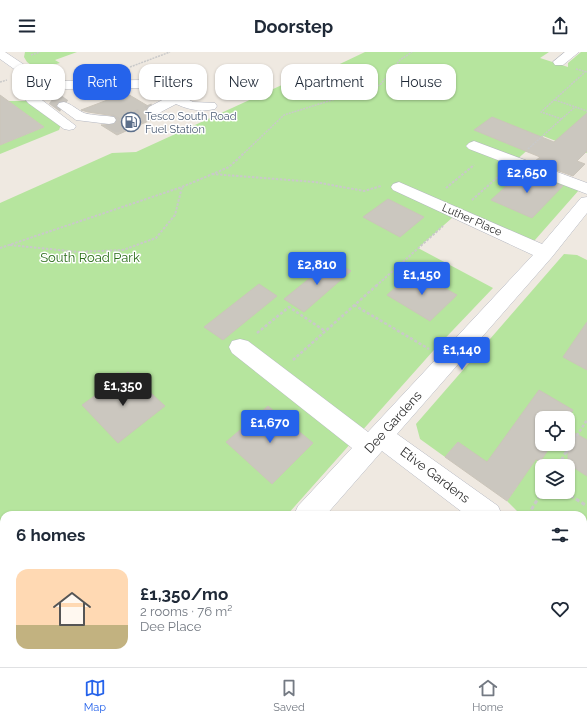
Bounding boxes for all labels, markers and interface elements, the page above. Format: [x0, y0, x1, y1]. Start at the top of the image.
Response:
icon: menu [16, 15, 38, 37]
icon: share [549, 15, 571, 37]
text: Doorstep [254, 16, 333, 37]
chip: Buy [12, 64, 65, 100]
chip: Rent [73, 64, 131, 100]
chip: Filters [139, 64, 207, 100]
chip: New [215, 64, 273, 100]
chip: Apartment [281, 64, 378, 100]
chip: House [386, 64, 456, 100]
place label: Tesco South Road Fuel Station [145, 110, 237, 136]
fuel station icon: Tesco South Road Fuel Station [120, 111, 142, 133]
pin: £2,650 [494, 160, 560, 194]
text: £2,650 [507, 165, 547, 180]
street label: Luther Place [440, 201, 504, 239]
park label: South Road Park [40, 250, 140, 265]
pin: £2,810 [284, 252, 350, 286]
text: £2,810 [297, 257, 337, 272]
pin: £1,150 [389, 262, 455, 296]
text: £1,150 [403, 267, 441, 282]
pin: £1,140 [429, 337, 495, 371]
text: £1,140 [443, 342, 481, 357]
pin: £1,350 [90, 373, 156, 407]
text: £1,350 [104, 378, 142, 393]
street label: Dee Gardens [361, 388, 425, 456]
pin: £1,670 [237, 410, 303, 444]
map controls [535, 411, 575, 499]
button: locate [535, 411, 575, 451]
text: £1,670 [250, 415, 290, 430]
street label: Etive Gardens [397, 444, 473, 506]
button: layers [535, 459, 575, 499]
icon: filters [549, 524, 571, 546]
text: 6 homes [16, 525, 85, 545]
text: £1,350/mo [140, 584, 228, 604]
icon: home [48, 585, 96, 633]
icon: heart [549, 598, 571, 620]
text: 2 rooms · 76 m² [140, 604, 232, 619]
text: Dee Place [140, 619, 201, 634]
tab: Map [84, 677, 106, 714]
tab: Saved [273, 677, 305, 714]
tab: Home [472, 677, 503, 714]

